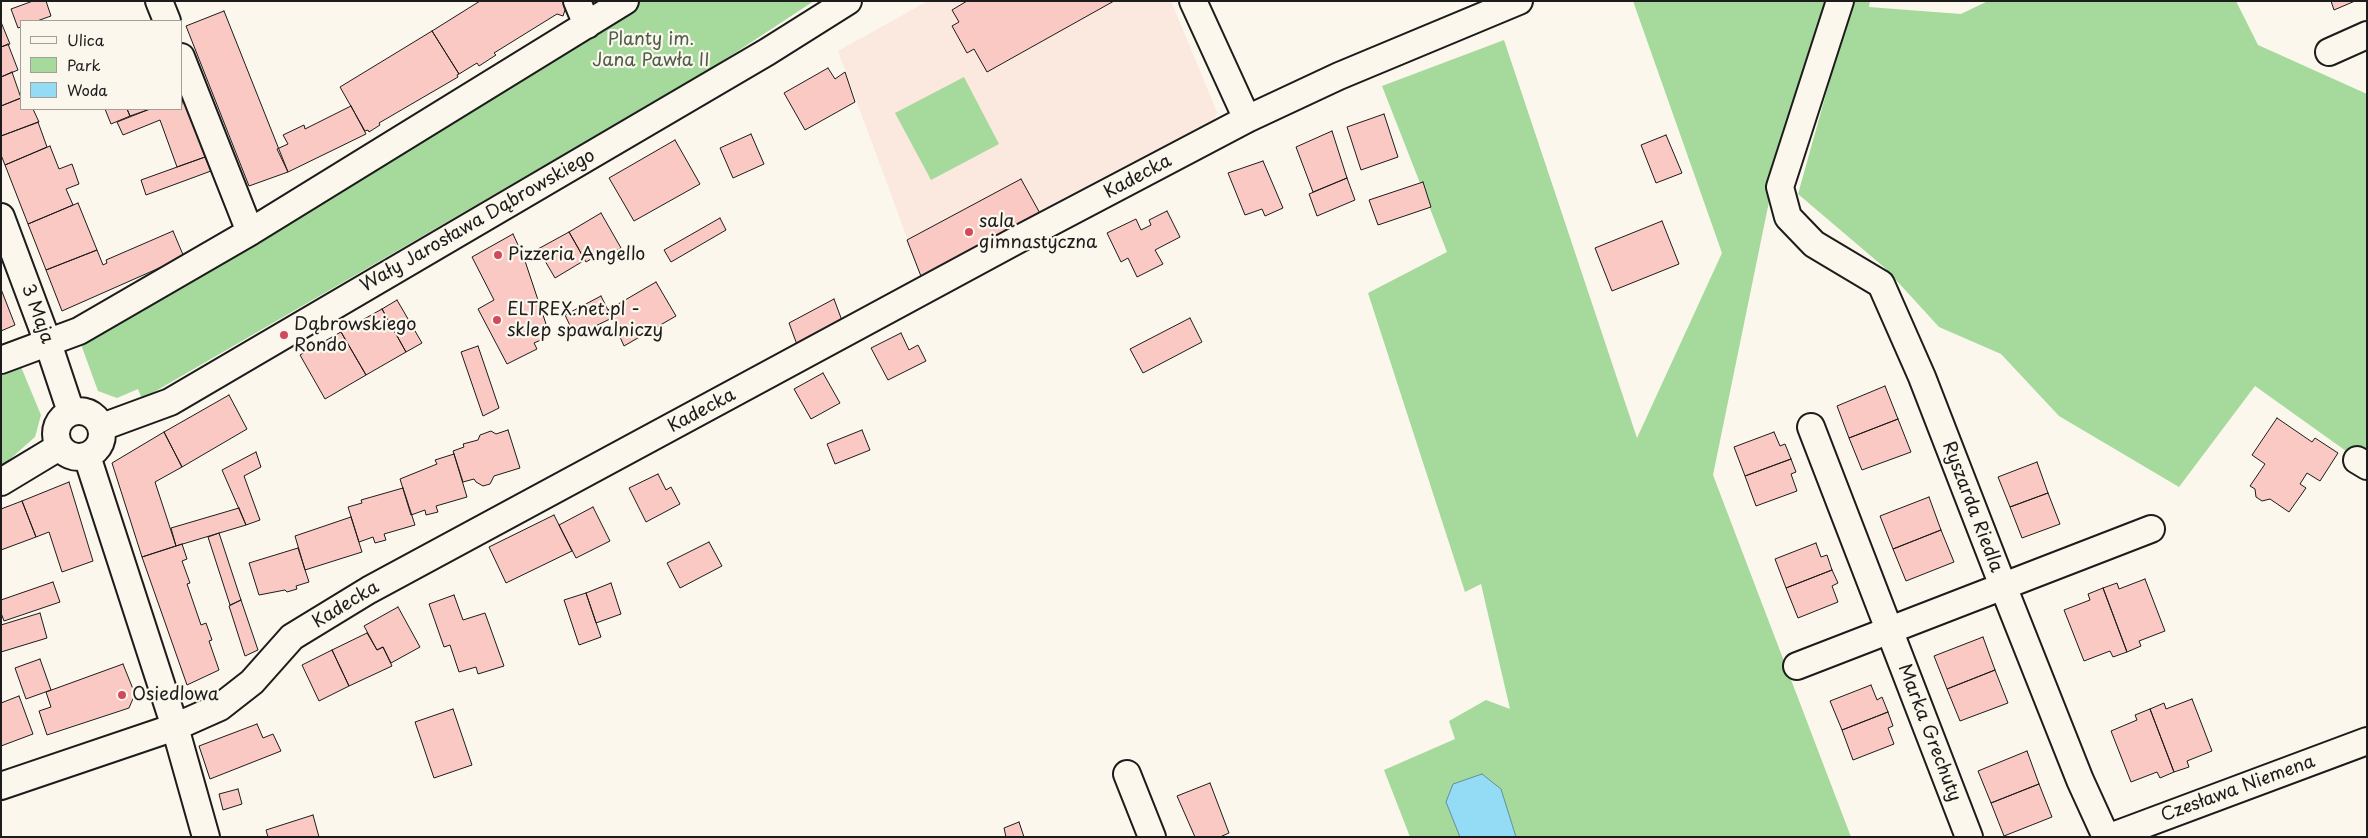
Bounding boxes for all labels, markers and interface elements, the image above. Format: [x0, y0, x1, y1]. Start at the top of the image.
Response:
legend [20, 20, 182, 110]
text: Ulica [67, 28, 104, 51]
park label: Planty im. Jana Pawła II [592, 29, 710, 72]
text: Park [67, 53, 101, 76]
text: Woda [67, 78, 108, 101]
street label: Wały Jarosława Dąbrowskiego [357, 145, 599, 297]
street label: Kadecka [1101, 150, 1175, 204]
place label: sala gimnastyczna [979, 211, 1097, 253]
marker: sala gimnastyczna [963, 226, 975, 238]
place label: Pizzeria Angello [508, 244, 645, 266]
marker: Pizzeria Angello [492, 249, 504, 261]
street label: 3 Maja [16, 281, 58, 347]
place label: ELTREX.net.pl - sklep spawalniczy [507, 299, 663, 342]
place label: Dąbrowskiego Rondo [294, 314, 416, 356]
marker: ELTREX.net.pl - sklep spawalniczy [491, 314, 503, 326]
marker: Dąbrowskiego Rondo [278, 329, 290, 341]
street label: Kadecka [665, 384, 739, 438]
street label: Ryszarda Riedla [1937, 439, 2007, 575]
street label: Kadecka [309, 577, 383, 633]
street label: Marka Grechuty [1893, 661, 1965, 805]
place label: Osiedlowa [132, 684, 219, 706]
marker: Osiedlowa [116, 689, 128, 701]
street label: Czesława Niemena [2158, 751, 2318, 827]

